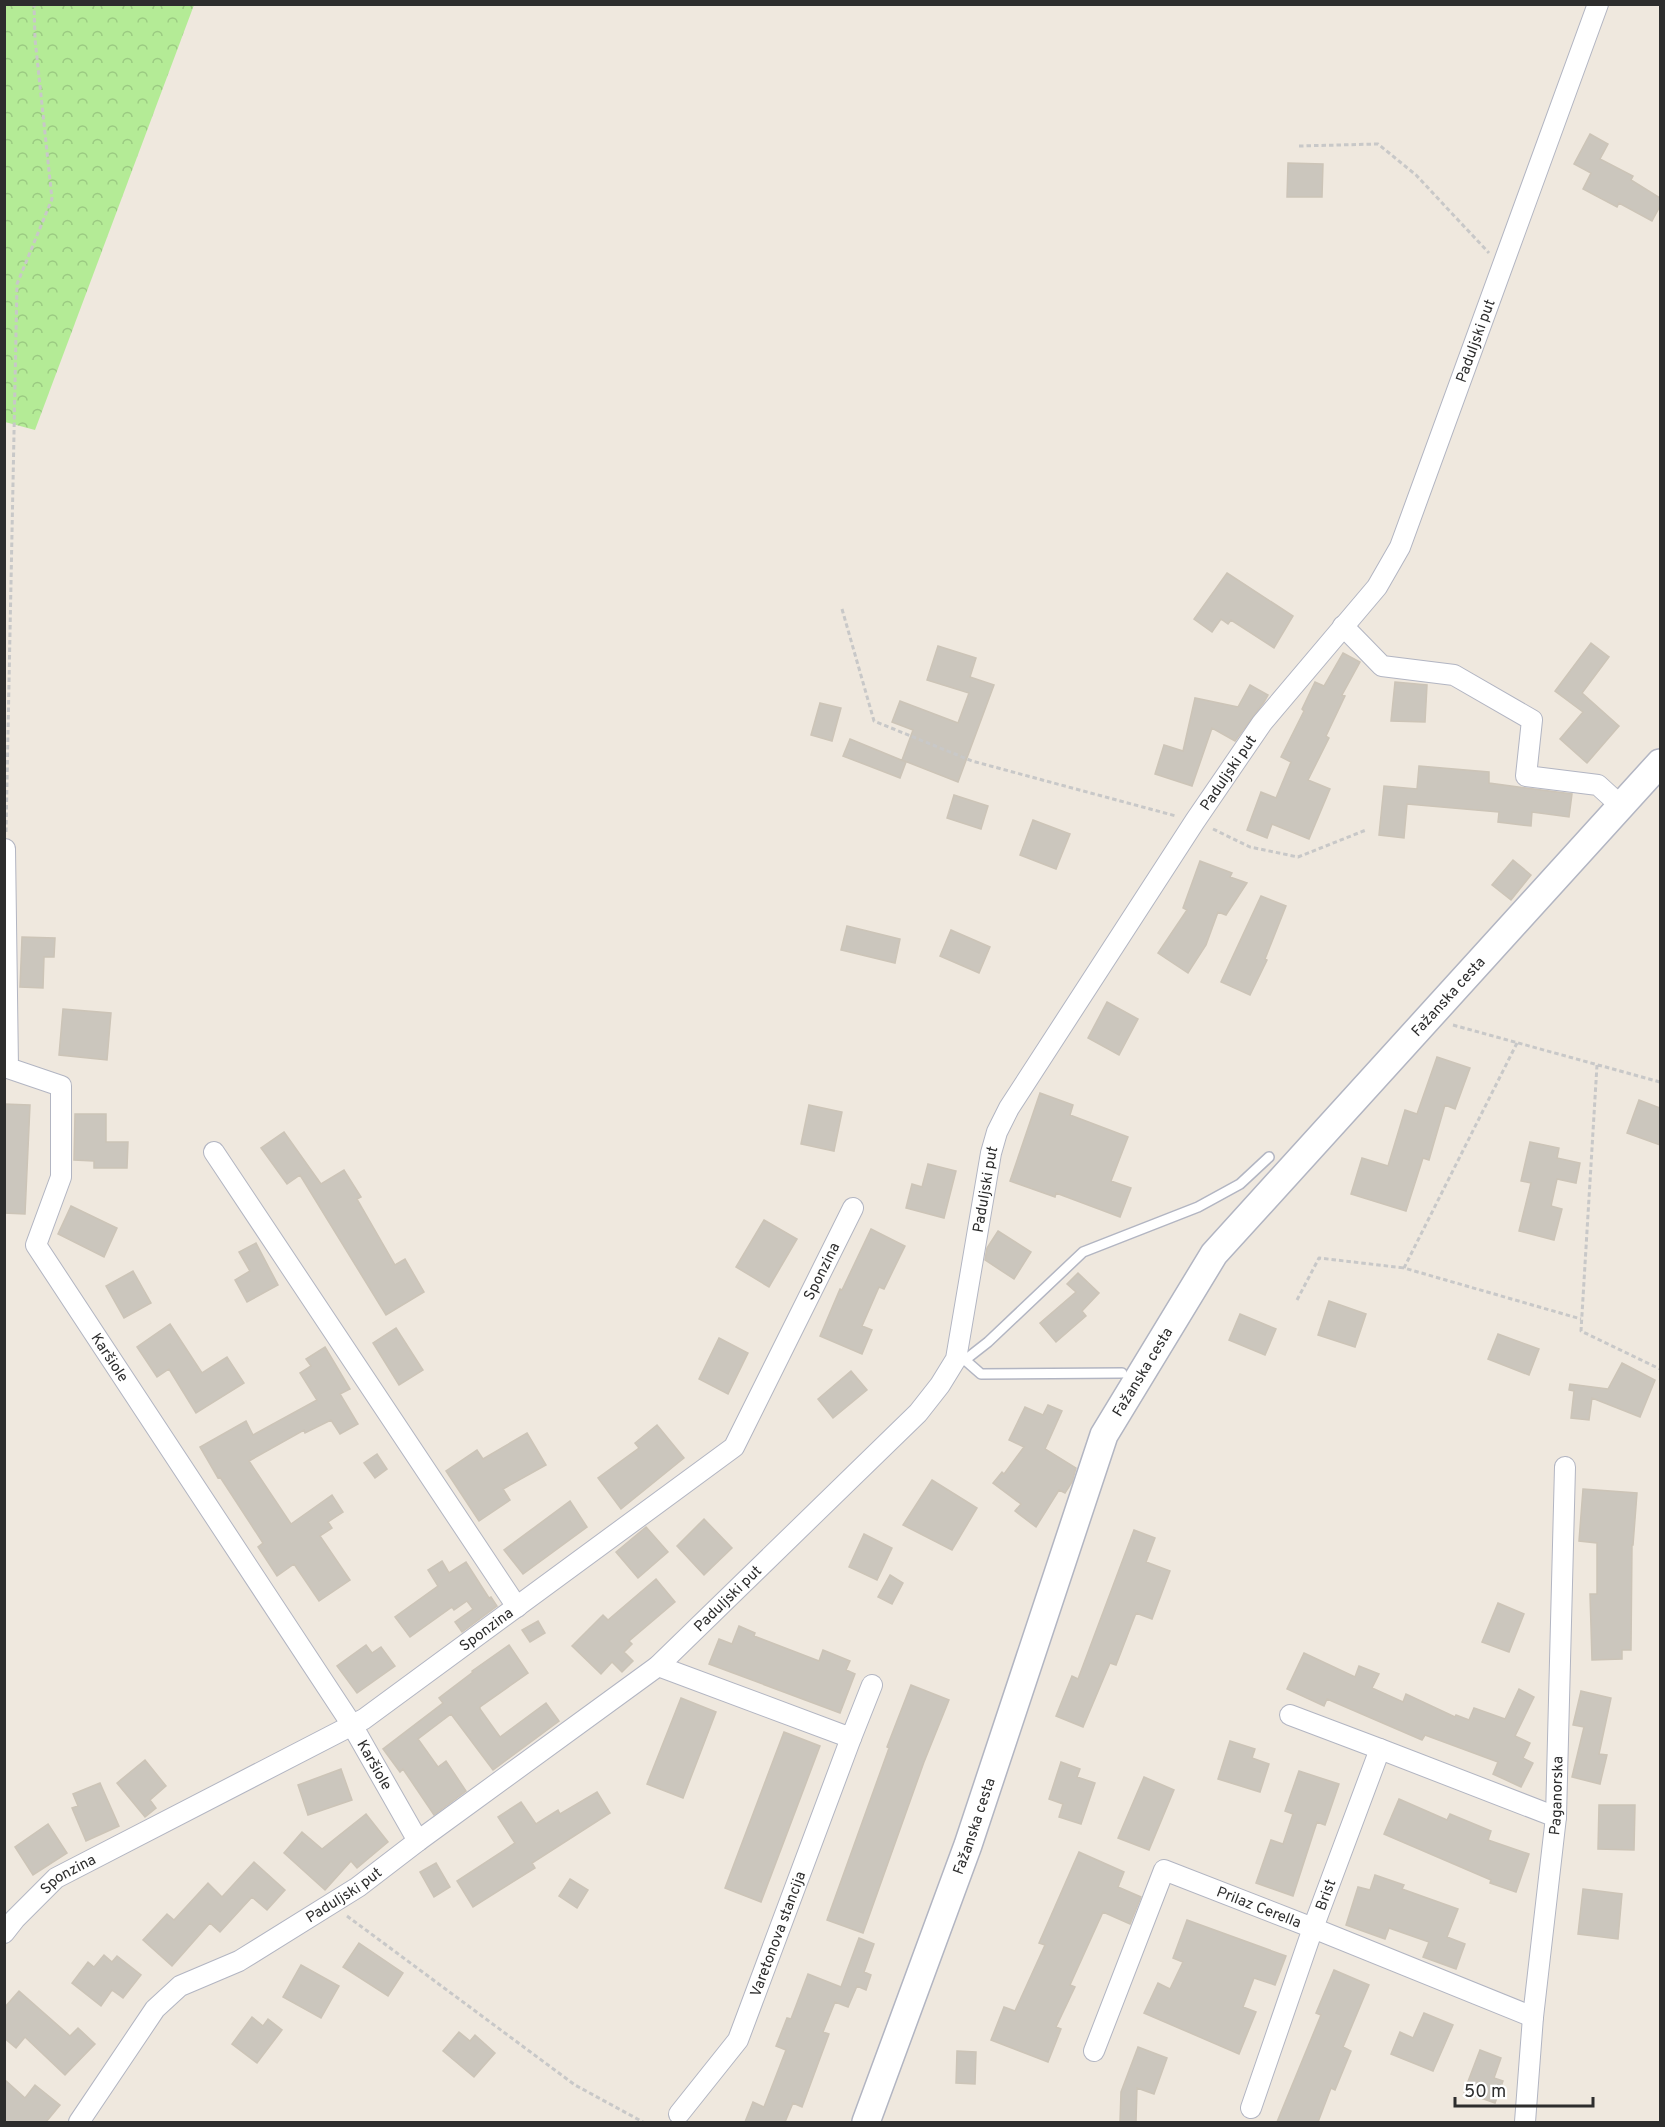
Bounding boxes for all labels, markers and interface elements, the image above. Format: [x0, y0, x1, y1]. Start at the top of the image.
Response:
street label: Paduljski put [1453, 297, 1500, 386]
street label: Paduljski put [1197, 732, 1262, 815]
street label: Fažanska cesta [1408, 954, 1490, 1041]
street label: Paduljski put [970, 1144, 1003, 1234]
street label: Sponzina [800, 1240, 845, 1304]
street label: Fažanska cesta [1109, 1325, 1178, 1421]
street label: Karšiole [86, 1330, 132, 1386]
street label: Paduljski put [691, 1562, 766, 1637]
street label: Sponzina [456, 1604, 518, 1657]
street label: Karšiole [352, 1737, 395, 1794]
street label: Paganorska [1546, 1756, 1569, 1836]
street label: Fažanska cesta [950, 1776, 1001, 1878]
street label: Sponzina [37, 1851, 100, 1899]
street label: Paduljski put [303, 1864, 386, 1928]
street label: Varetonova stancija [747, 1869, 811, 2000]
street label: Brist [1312, 1877, 1341, 1913]
street label: Prilaz Cerella [1213, 1883, 1304, 1933]
scale bar [1455, 2070, 1593, 2108]
text: 50 m [1464, 2081, 1506, 2104]

